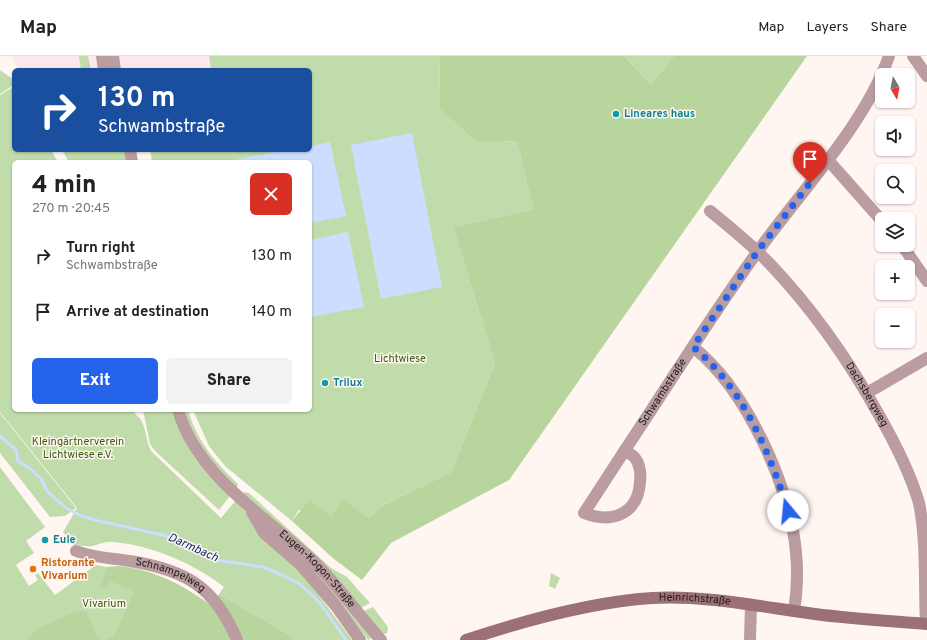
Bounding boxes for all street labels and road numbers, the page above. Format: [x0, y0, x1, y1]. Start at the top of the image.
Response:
street label: Schwambstraße [636, 356, 690, 429]
street label: Dachsbergweg [842, 360, 891, 429]
street label: Eugen-Kogon-Straße [276, 527, 358, 611]
street label: Schnampelweg [134, 555, 208, 595]
street label: Heinrichstraße [659, 591, 732, 609]

